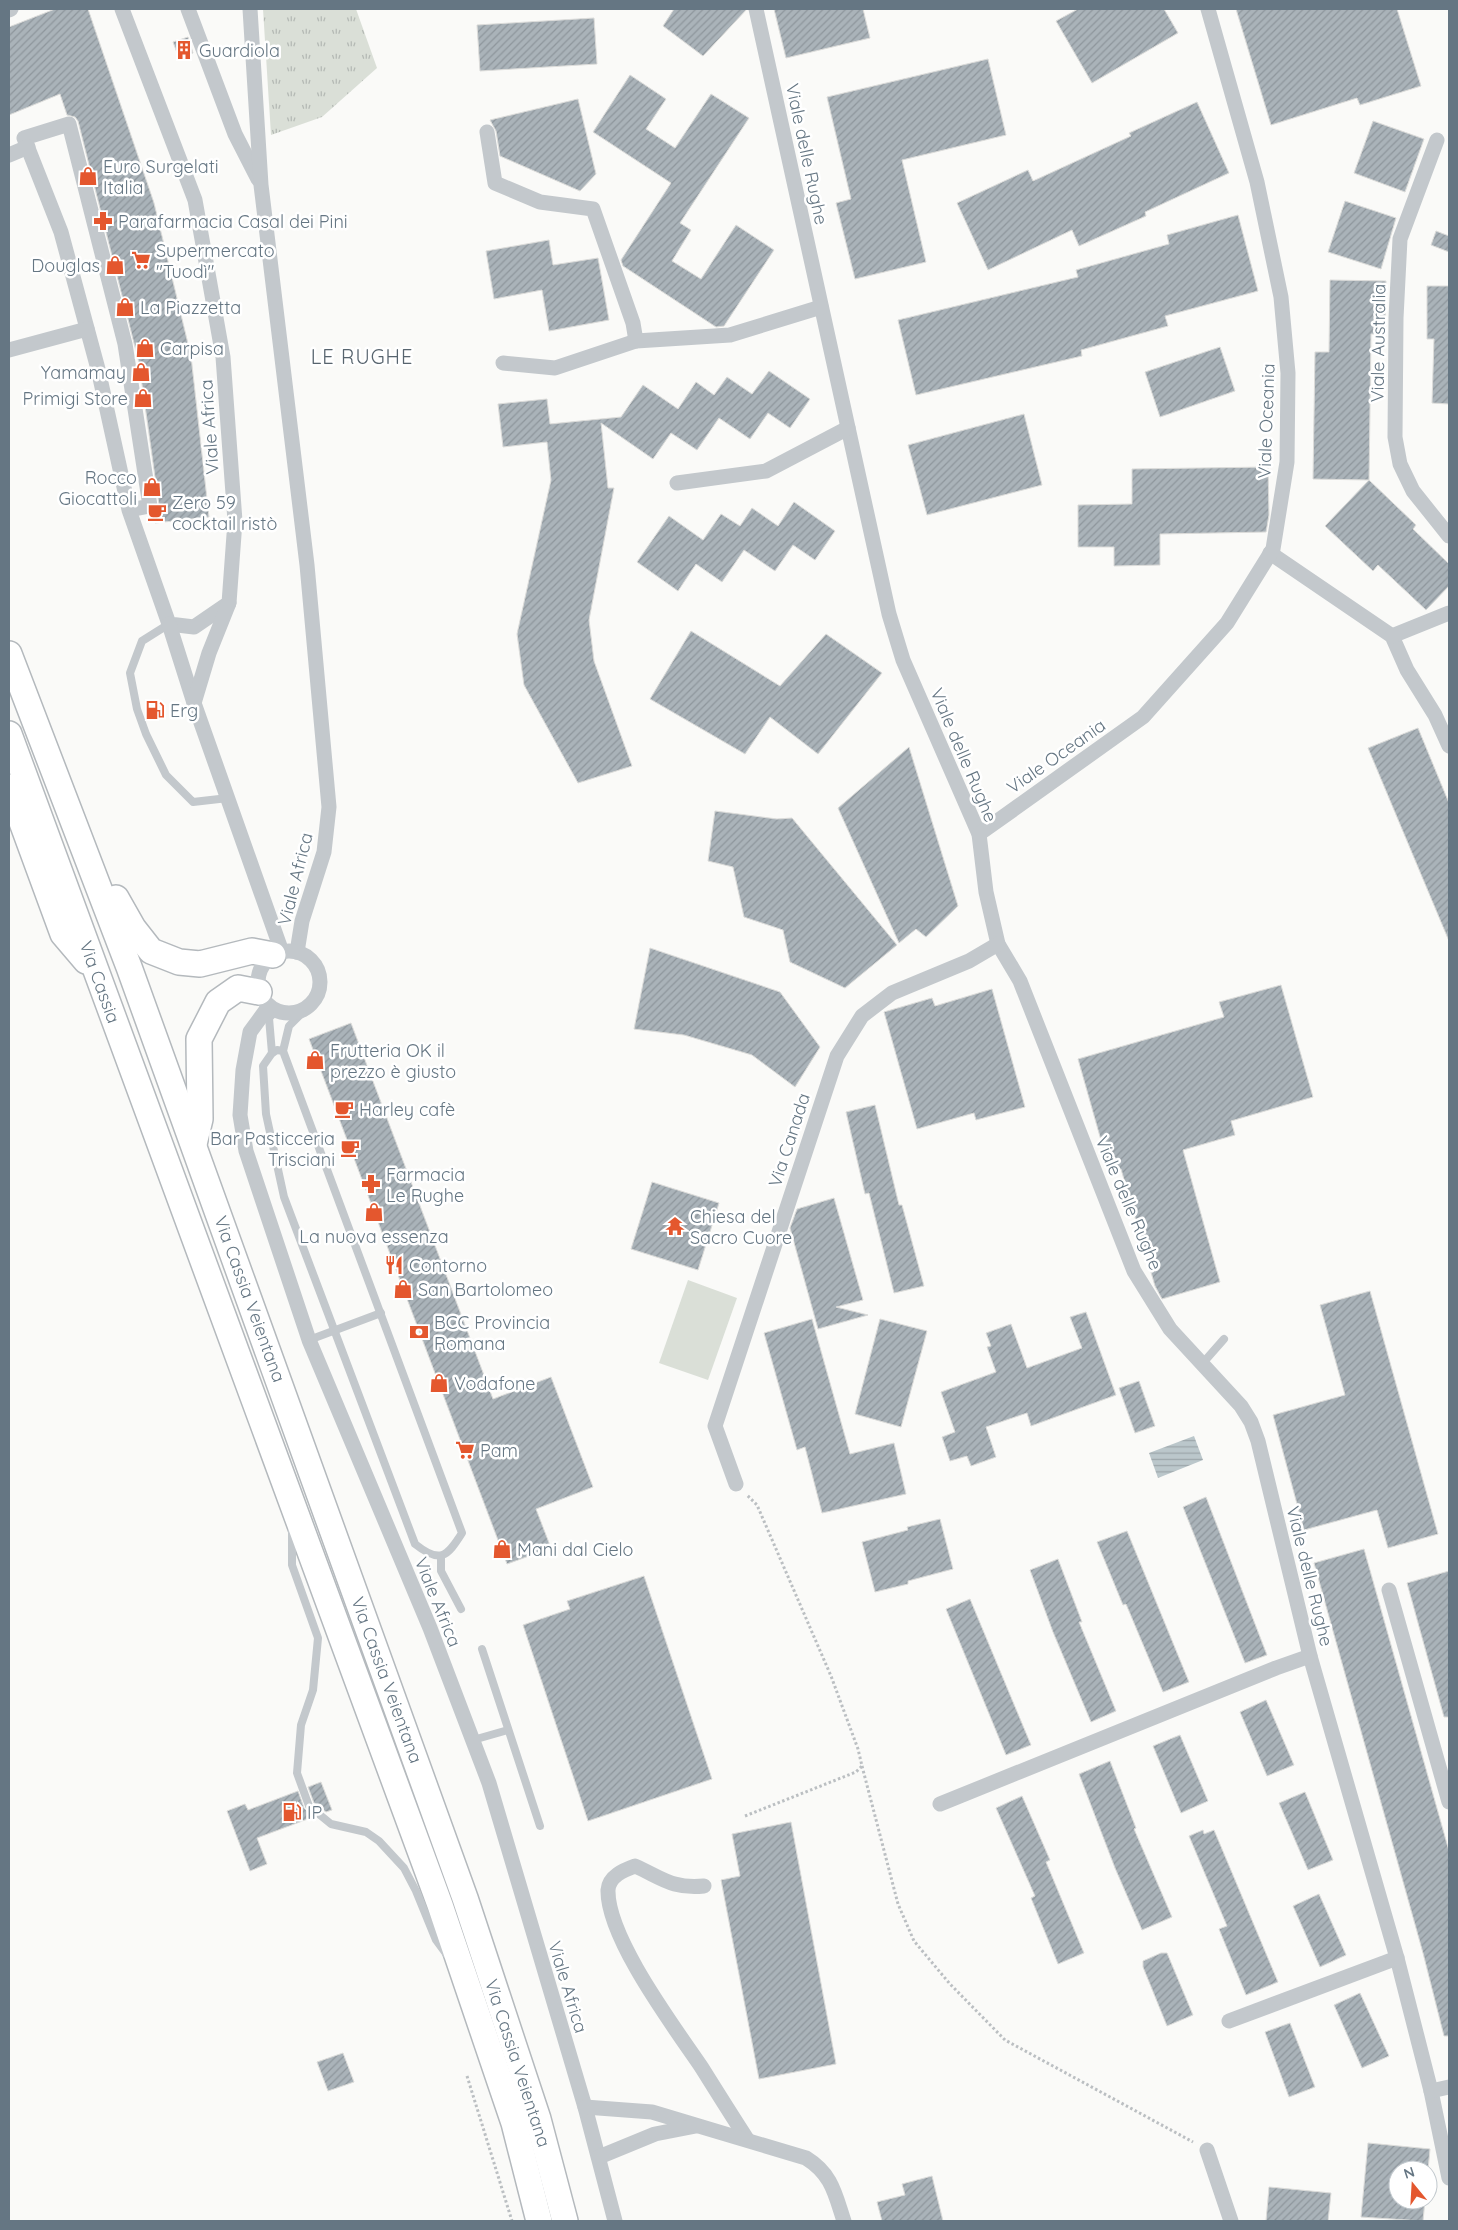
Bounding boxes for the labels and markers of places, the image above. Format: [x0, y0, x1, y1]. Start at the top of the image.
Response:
building icon: Guardiola [173, 39, 195, 61]
place label: Guardiola [199, 39, 280, 62]
place label: Euro Surgelati Italia [103, 155, 219, 199]
shop icon: Euro Surgelati Italia [77, 165, 99, 187]
pharmacy icon: Parafarmacia Casal dei Pini [92, 210, 114, 232]
place label: Parafarmacia Casal dei Pini [118, 210, 348, 233]
place label: Supermercato "Tuodì" [156, 239, 275, 283]
supermarket icon: Supermercato "Tuodì" [130, 249, 152, 271]
place label: Douglas [31, 254, 100, 277]
shop icon: Douglas [104, 254, 126, 276]
shop icon: La Piazzetta [114, 296, 136, 318]
place label: La Piazzetta [140, 296, 241, 319]
shop icon: Carpisa [134, 337, 156, 359]
place label: Carpisa [160, 337, 224, 360]
place label: Yamamay [41, 361, 126, 384]
shop icon: Yamamay [130, 361, 152, 383]
place label: Primigi Store [23, 387, 128, 410]
shop icon: Primigi Store [132, 387, 154, 409]
place label: Rocco Giocattoli [59, 466, 137, 510]
shop icon: Rocco Giocattoli [141, 476, 163, 498]
place label: Zero 59 cocktail ristò [172, 491, 277, 535]
cafe icon: Zero 59 cocktail ristò [146, 501, 168, 523]
fuel station icon: Erg [144, 699, 166, 721]
place label: Erg [170, 699, 198, 722]
place label: Frutteria OK il prezzo è giusto [330, 1039, 456, 1083]
shop icon: Frutteria OK il prezzo è giusto [304, 1049, 326, 1071]
cafe icon: Harley cafè [333, 1098, 355, 1120]
place label: Harley cafè [359, 1098, 455, 1121]
place label: Bar Pasticceria Trisciani [210, 1127, 335, 1171]
cafe icon: Bar Pasticceria Trisciani [339, 1137, 361, 1159]
place label: Farmacia Le Rughe [386, 1163, 465, 1207]
pharmacy icon: Farmacia Le Rughe [360, 1173, 382, 1195]
shop icon: La nuova essenza [363, 1201, 385, 1223]
place label: Chiesa del Sacro Cuore [690, 1205, 792, 1249]
temple icon: Chiesa del Sacro Cuore [664, 1215, 686, 1237]
place label: La nuova essenza [299, 1225, 449, 1248]
restaurant icon: Contorno [383, 1254, 405, 1276]
place label: Contorno [409, 1254, 487, 1277]
shop icon: San Bartolomeo [392, 1278, 414, 1300]
place label: San Bartolomeo [418, 1278, 553, 1301]
place label: BCC Provincia Romana [434, 1311, 550, 1355]
bank icon: BCC Provincia Romana [408, 1321, 430, 1343]
shop icon: Vodafone [428, 1372, 450, 1394]
place label: Vodafone [454, 1372, 536, 1395]
supermarket icon: Pam [454, 1439, 476, 1461]
place label: Pam [480, 1439, 518, 1462]
shop icon: Mani dal Cielo [491, 1538, 513, 1560]
place label: Mani dal Cielo [517, 1538, 633, 1561]
fuel station icon: IP [281, 1801, 303, 1823]
place label: IP [307, 1801, 322, 1824]

